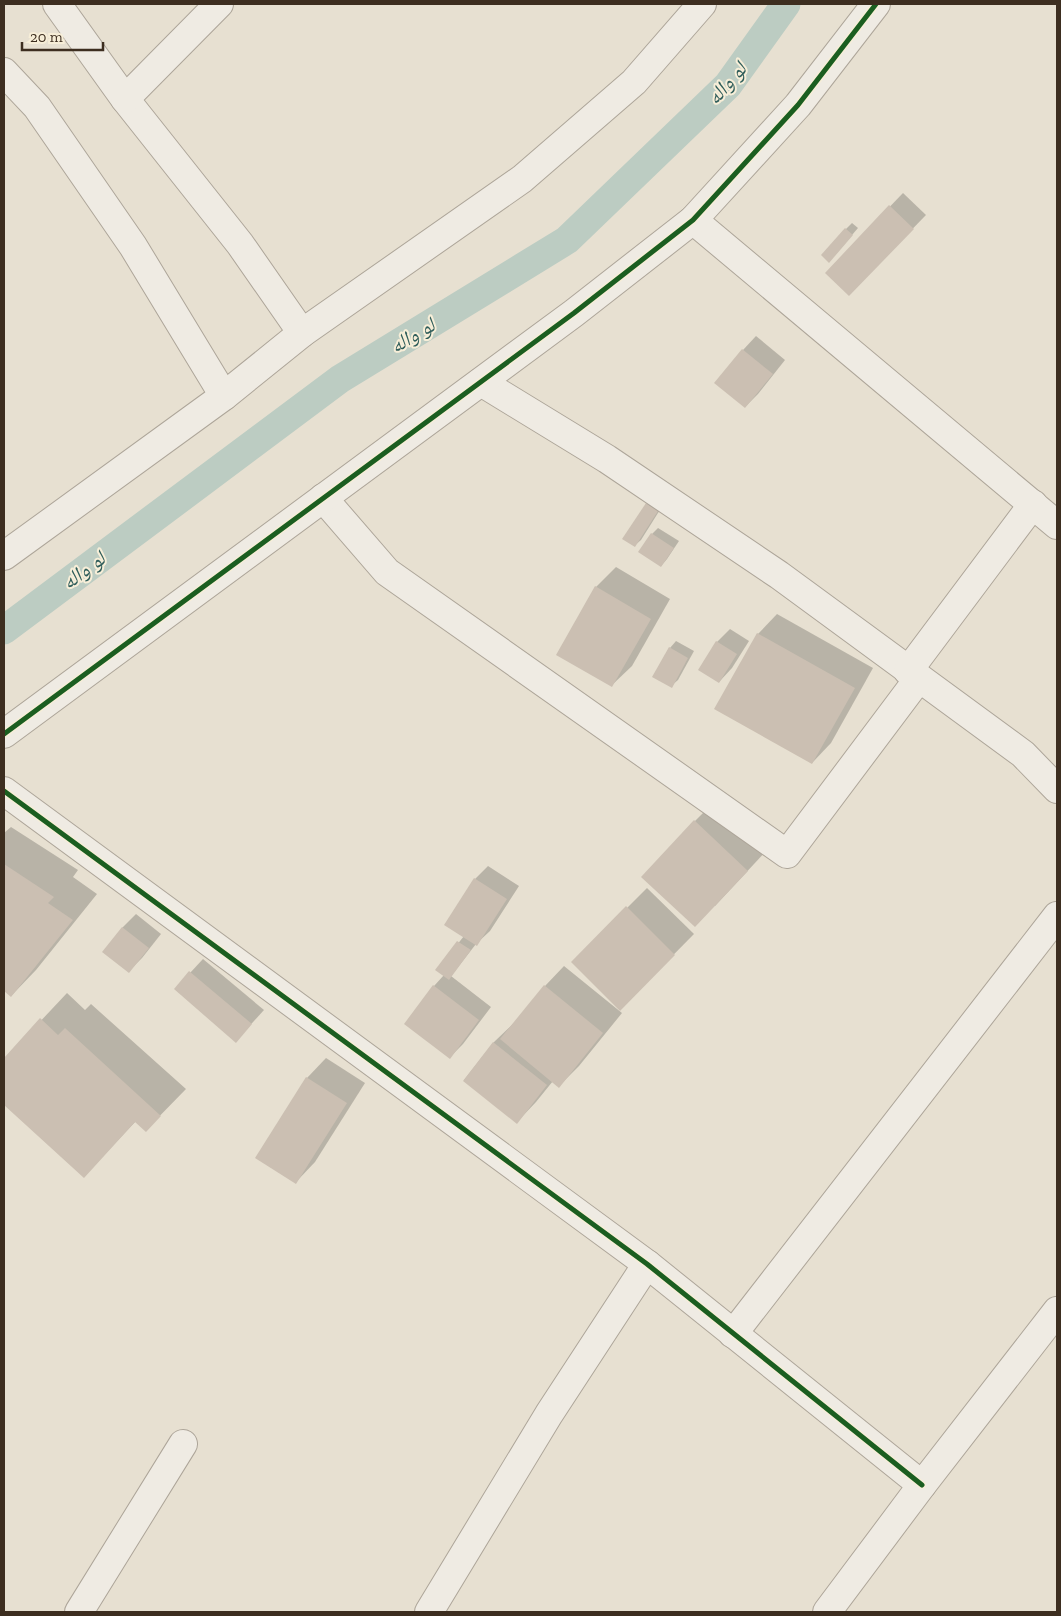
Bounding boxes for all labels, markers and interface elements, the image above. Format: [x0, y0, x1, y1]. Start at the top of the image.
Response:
scale bar [22, 20, 104, 52]
text: 20 m [30, 28, 63, 46]
water label: لو واله [701, 55, 753, 109]
water label: لو واله [385, 311, 441, 358]
water label: لو واله [56, 544, 112, 594]

